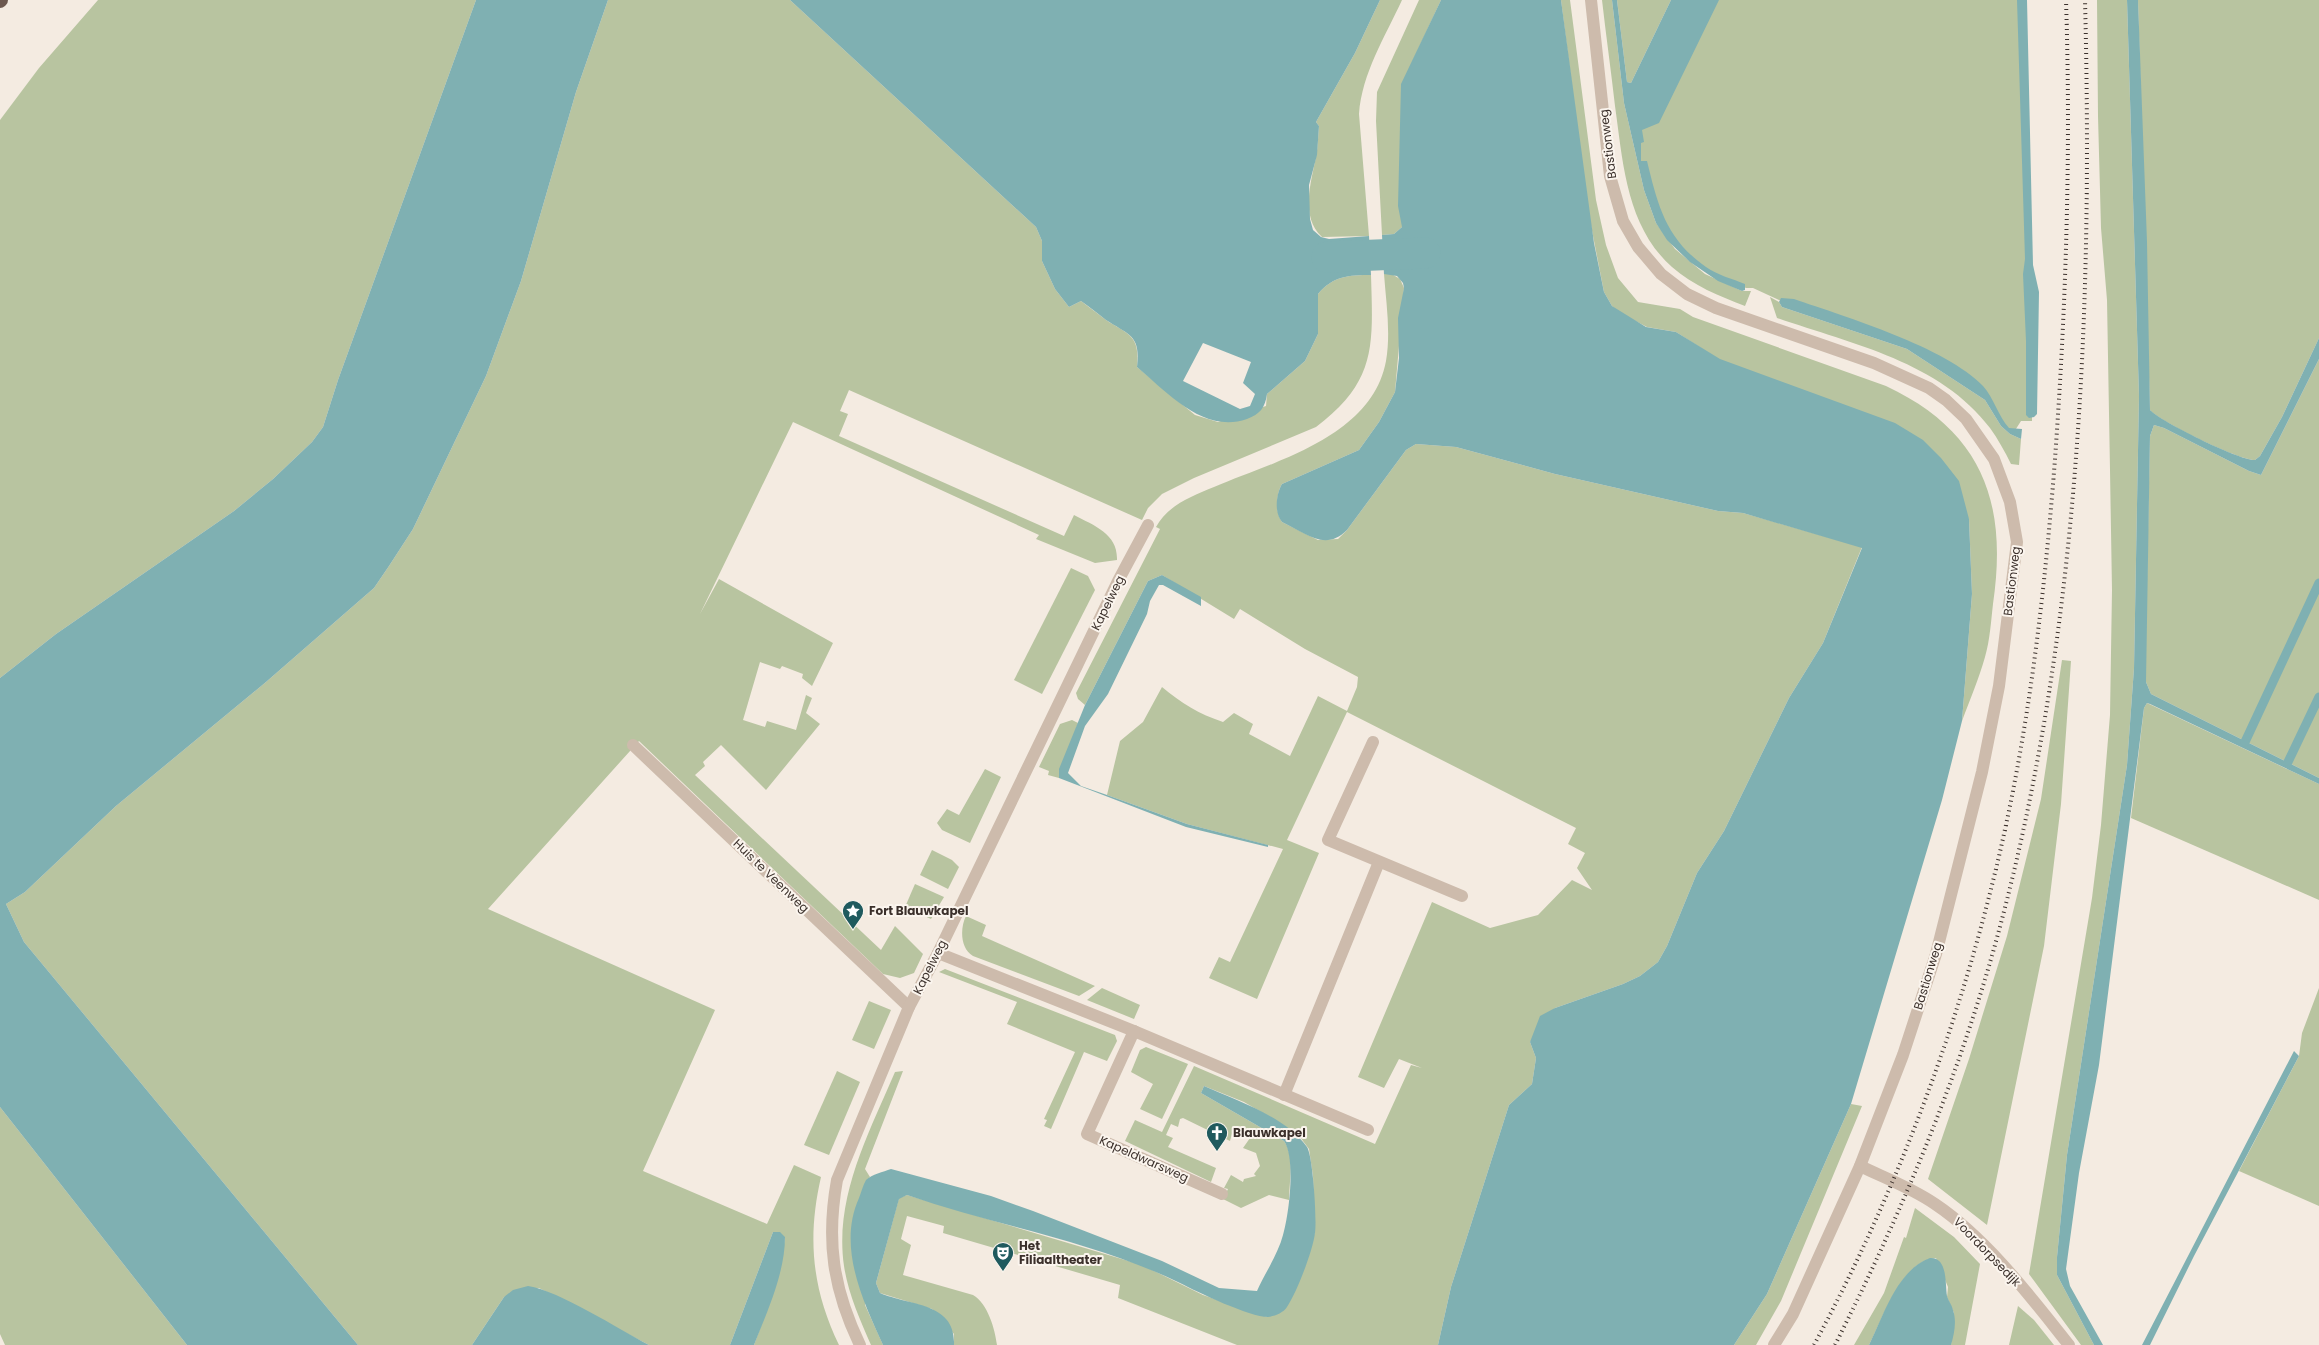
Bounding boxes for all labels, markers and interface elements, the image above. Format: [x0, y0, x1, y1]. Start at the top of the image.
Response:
street label: Bastionweg [1595, 108, 1620, 180]
street label: Bastionweg [1999, 545, 2024, 617]
street label: Kapelweg [1087, 572, 1128, 633]
street label: Huis te Veenweg [730, 835, 813, 916]
place icon: Fort Blauwkapel [841, 899, 865, 930]
place label: Fort Blauwkapel [869, 902, 968, 919]
street label: Kapelweg [909, 937, 951, 997]
street label: Bastionweg [1909, 940, 1946, 1012]
church icon: Blauwkapel [1205, 1121, 1229, 1152]
place label: Blauwkapel [1233, 1124, 1306, 1141]
street label: Kapeldwarsweg [1097, 1131, 1192, 1186]
street label: Voordorpsedijk [1950, 1213, 2025, 1291]
place label: Het Filiaaltheater [1019, 1237, 1102, 1268]
theatre icon: Het Filiaaltheater [991, 1241, 1015, 1272]

